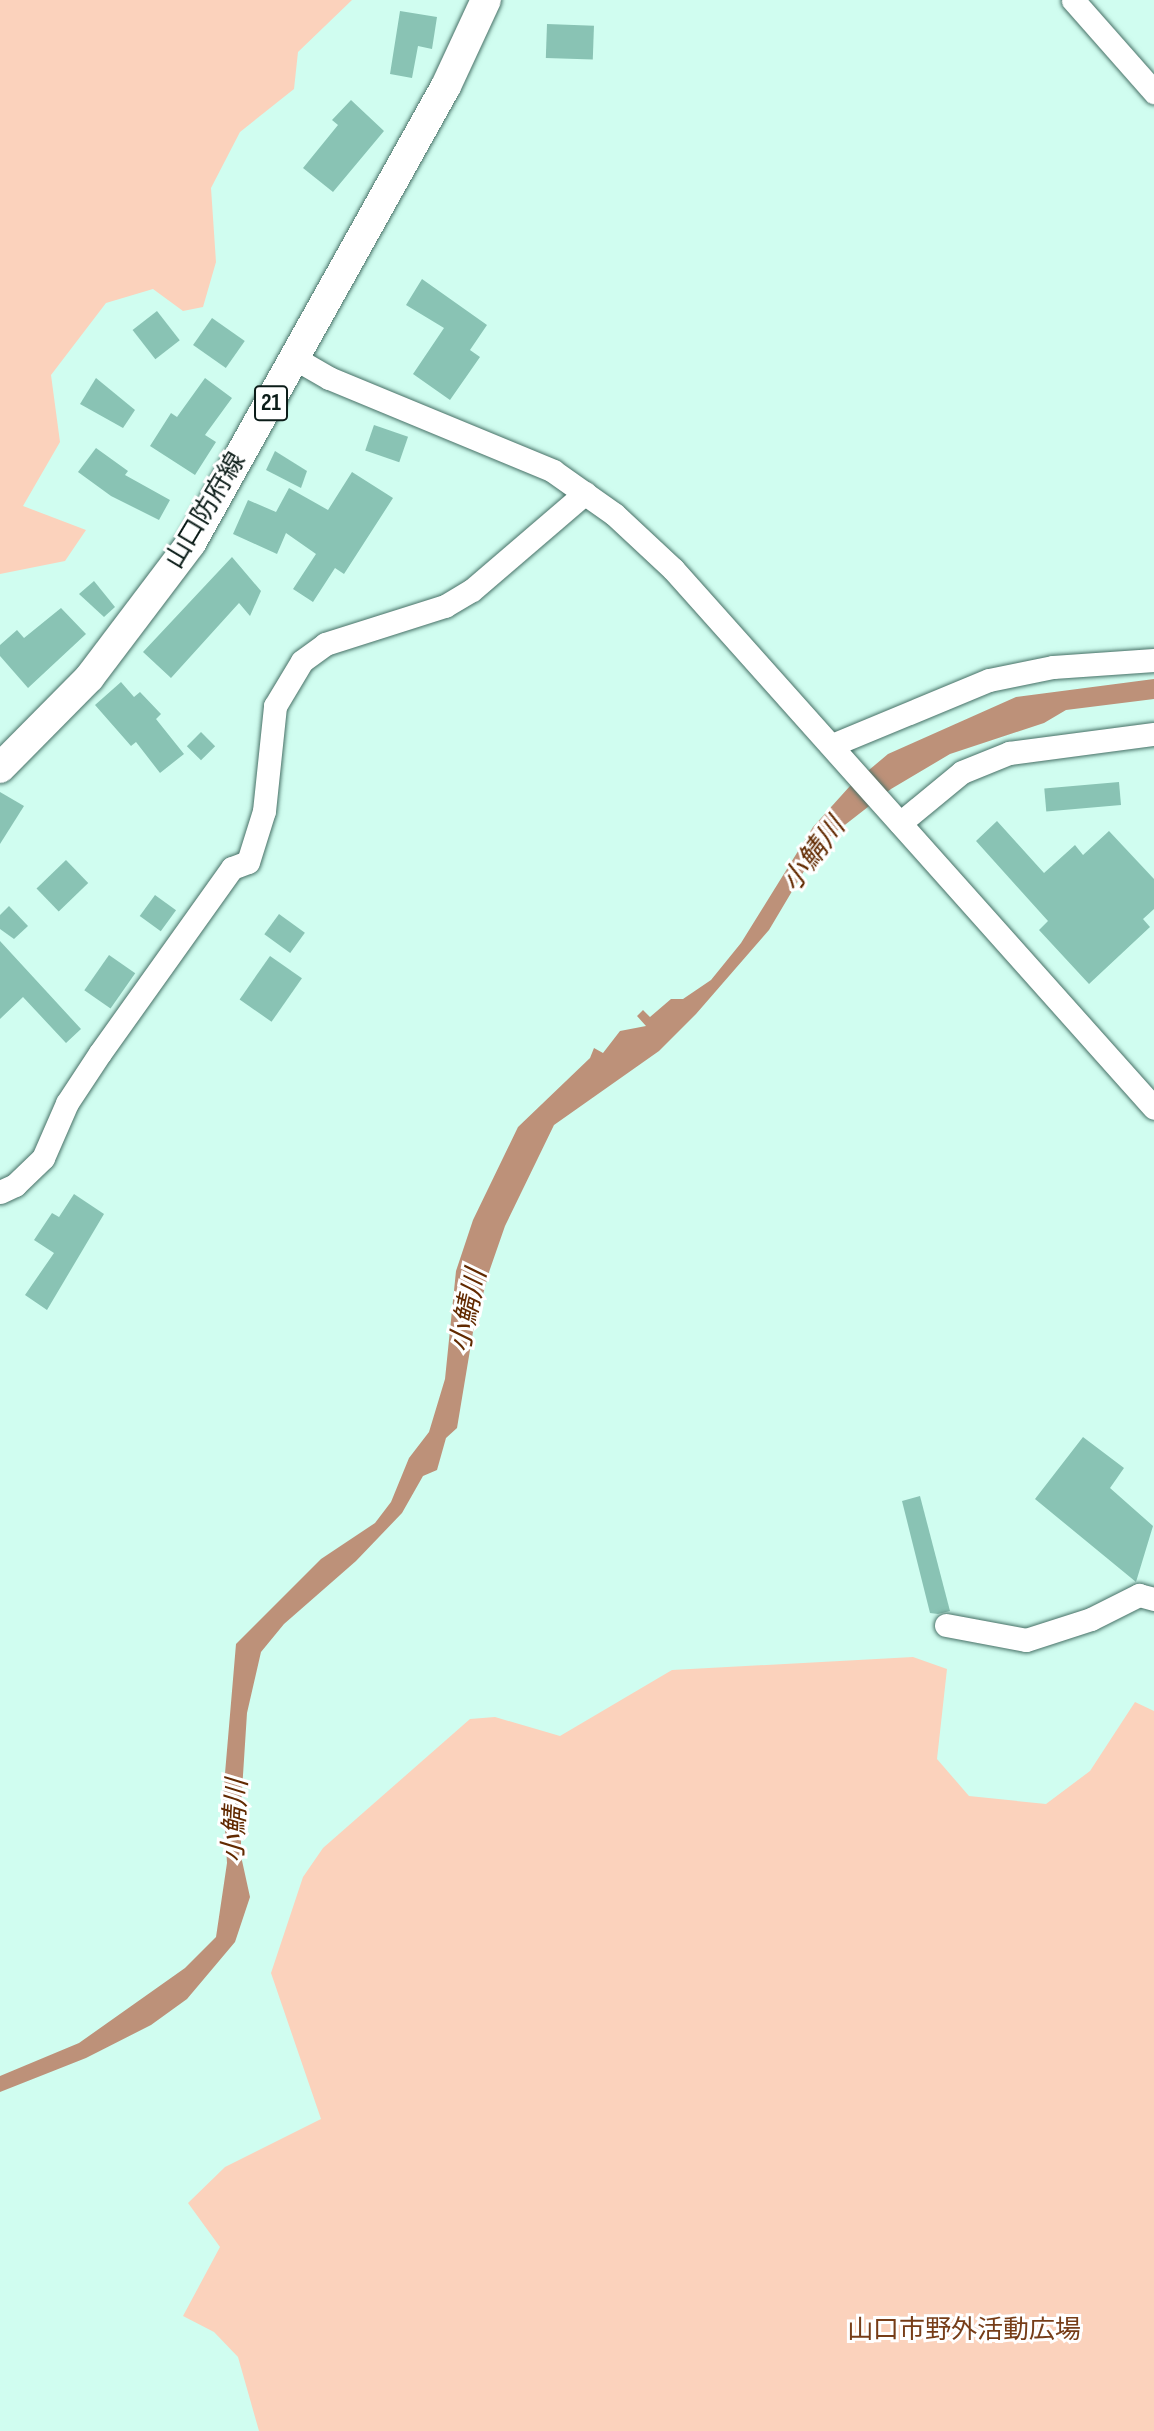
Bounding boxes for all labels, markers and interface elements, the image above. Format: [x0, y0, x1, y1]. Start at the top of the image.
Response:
road number: 21 [254, 382, 288, 424]
street label: 山口防府線 [159, 447, 253, 575]
water label: 小鯖川 [775, 811, 853, 899]
water label: 小鯖川 [444, 1266, 494, 1356]
water label: 小鯖川 [217, 1778, 255, 1864]
park label: 山口市野外活動広場 [847, 2315, 1081, 2347]

